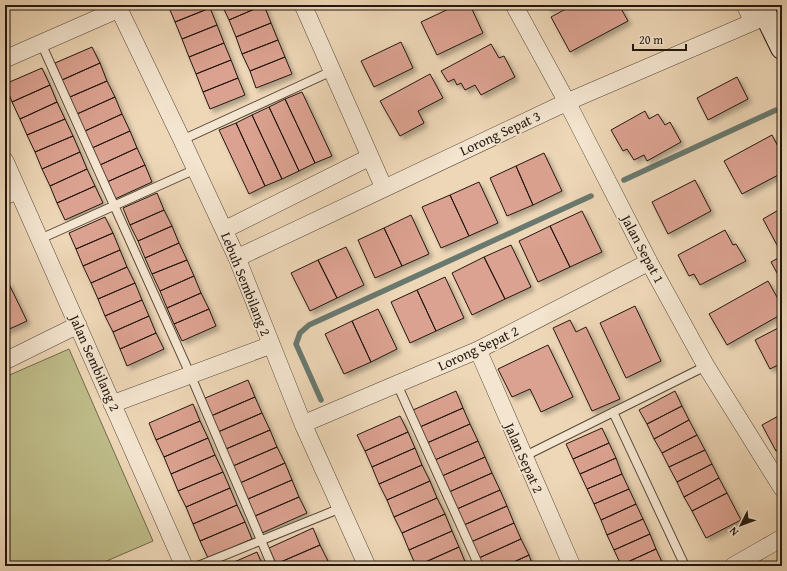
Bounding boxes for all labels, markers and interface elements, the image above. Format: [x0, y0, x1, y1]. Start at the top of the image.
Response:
scale bar [633, 26, 686, 52]
text: 20 m [639, 31, 663, 48]
street label: Lorong Sepat 3 [456, 106, 544, 160]
street label: Jalan Sepat 1 [616, 209, 669, 287]
street label: Lebuh Sembilang 2 [216, 229, 276, 339]
street label: Jalan Sembilang 2 [64, 310, 125, 414]
street label: Lorong Sepat 2 [434, 321, 522, 375]
street label: Jalan Sepat 2 [499, 418, 548, 496]
north arrow [721, 505, 761, 545]
text: N [725, 523, 742, 540]

